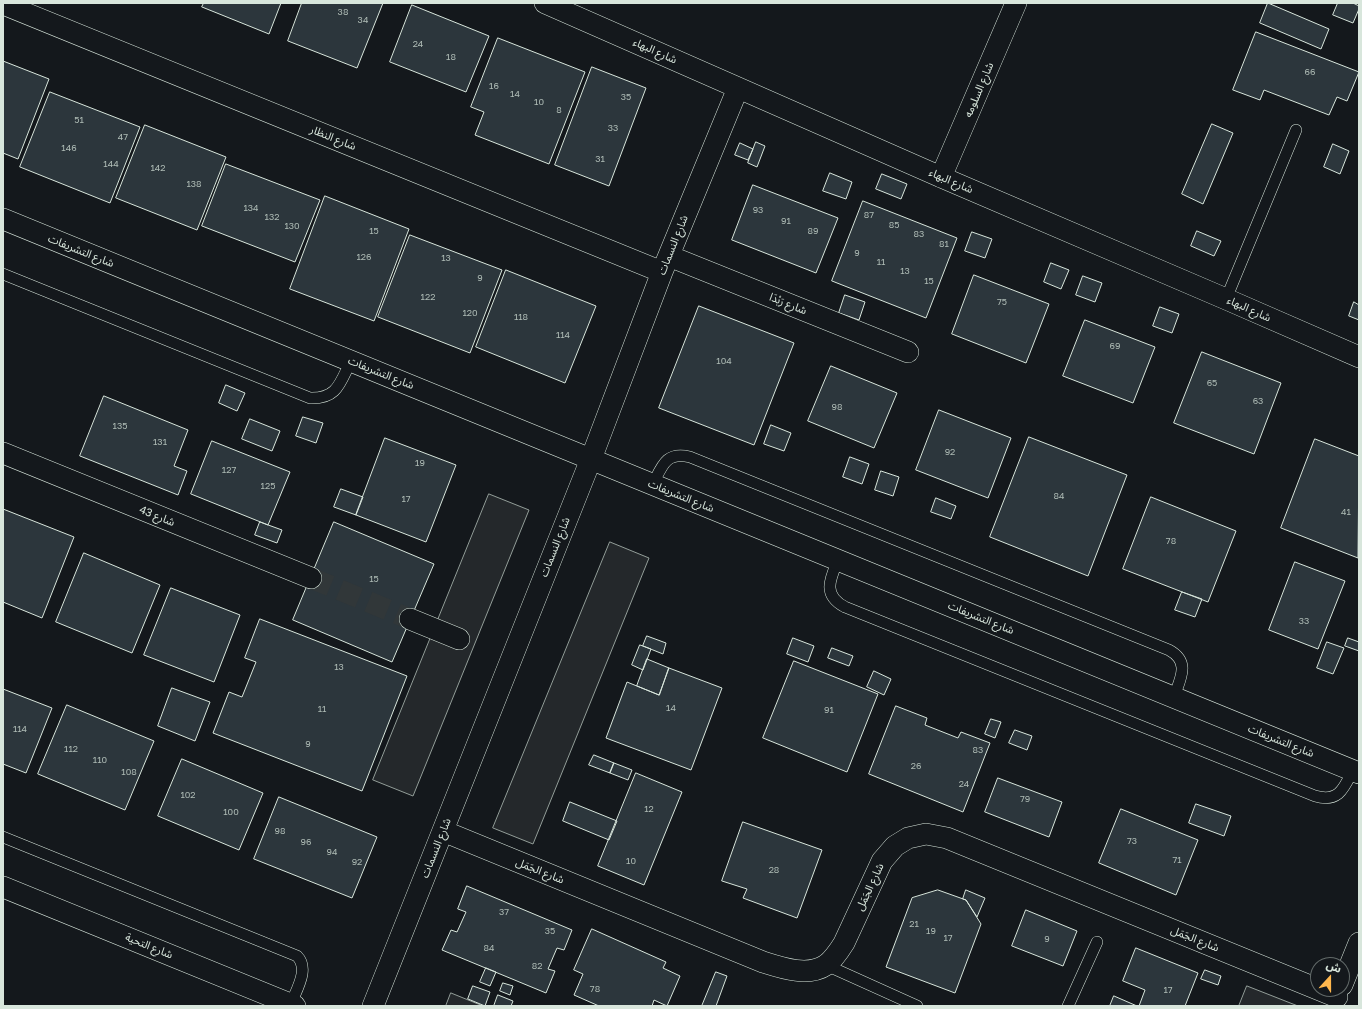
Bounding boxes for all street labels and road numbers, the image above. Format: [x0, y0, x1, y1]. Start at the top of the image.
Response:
street label: شارع البهاء [631, 35, 679, 67]
street label: شارع السلومه [961, 60, 997, 120]
street label: شارع النظار [308, 123, 358, 153]
street label: شارع البهاء [927, 166, 975, 196]
street label: شارع النسمات [655, 213, 691, 277]
street label: شارع التشريفات [46, 232, 116, 270]
street label: شارع رَبْدَا [767, 291, 809, 317]
street label: شارع البهاء [1225, 293, 1273, 325]
street label: شارع التشريفات [346, 354, 416, 392]
street label: شارع التشريفات [646, 477, 716, 515]
street label: شارع 43 [137, 503, 177, 529]
street label: شارع النسمات [537, 515, 573, 579]
street label: شارع التشريفات [946, 599, 1016, 637]
street label: شارع التشريفات [1246, 722, 1316, 760]
street label: شارع النسمات [418, 816, 454, 880]
street label: شارع الجَمَل [514, 855, 566, 887]
street label: شارع الجَمَل [853, 861, 887, 913]
street label: شارع الجَمَل [1169, 923, 1221, 955]
street label: شارع التحية [123, 930, 175, 962]

